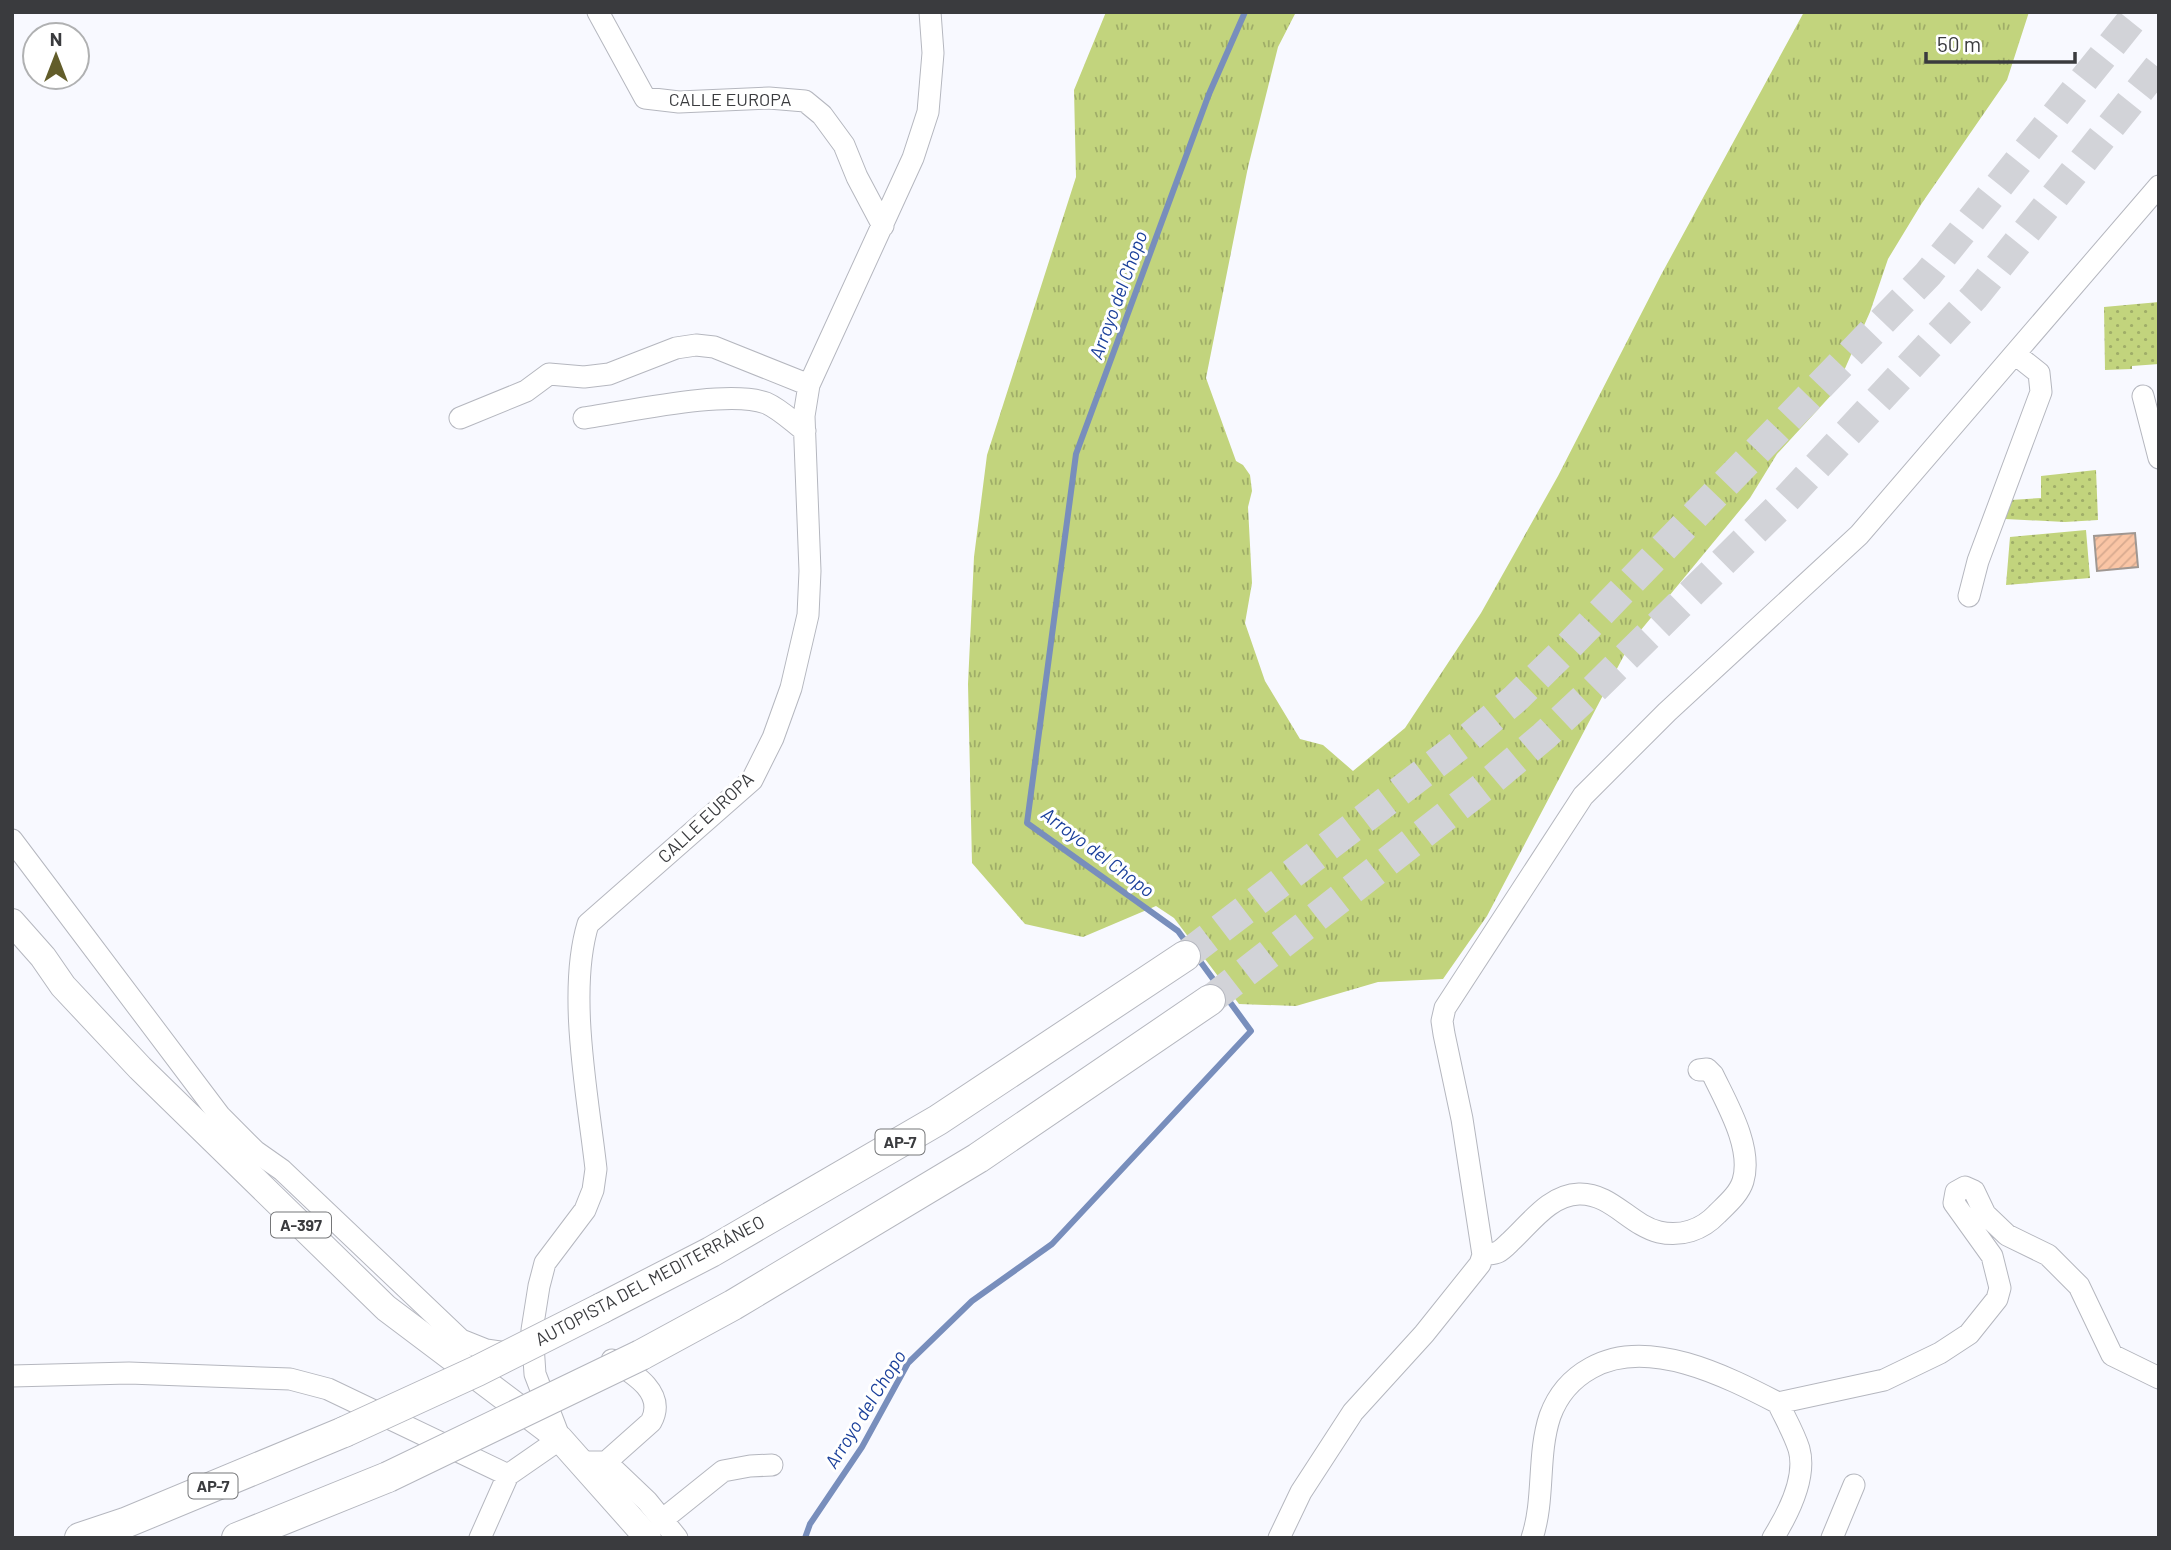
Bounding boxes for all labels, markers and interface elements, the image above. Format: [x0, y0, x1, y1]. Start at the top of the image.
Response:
north arrow [21, 21, 91, 91]
scale bar [1926, 21, 2075, 65]
text: N [50, 27, 62, 50]
text: 50 m [1937, 31, 1981, 56]
street label: CALLE EUROPA [669, 88, 791, 110]
water label: Arroyo del Chopo [1084, 227, 1151, 362]
street label: CALLE EUROPA [653, 767, 758, 867]
water label: Arroyo del Chopo [1037, 802, 1159, 901]
road number: AP-7 [876, 1130, 925, 1154]
street label: AUTOPISTA DEL MEDITERRÁNEO [531, 1210, 768, 1350]
road number: A-397 [271, 1212, 331, 1238]
water label: Arroyo del Chopo [819, 1345, 910, 1472]
road number: AP-7 [188, 1474, 238, 1498]

